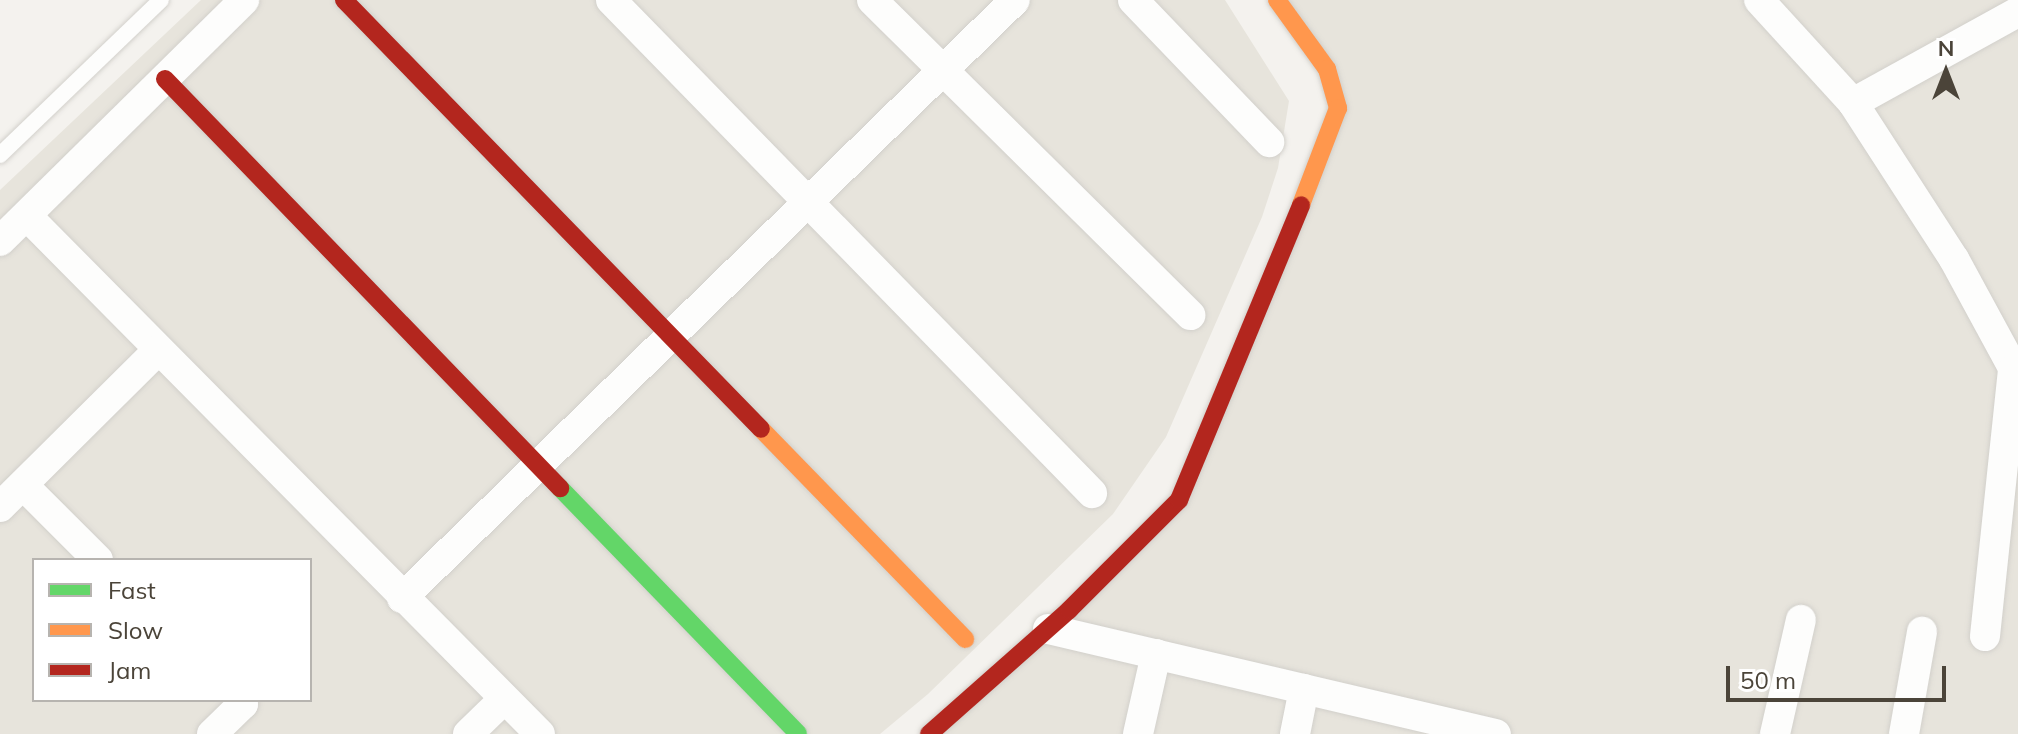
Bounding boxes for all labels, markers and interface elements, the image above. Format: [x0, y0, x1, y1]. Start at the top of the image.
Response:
north arrow [1906, 32, 1986, 112]
text: N [1938, 34, 1954, 62]
legend [32, 558, 312, 702]
text: Fast [108, 575, 156, 605]
text: Slow [108, 615, 163, 645]
scale bar [1730, 650, 1950, 700]
text: Jam [108, 655, 151, 685]
text: 50 m [1740, 665, 1796, 695]

